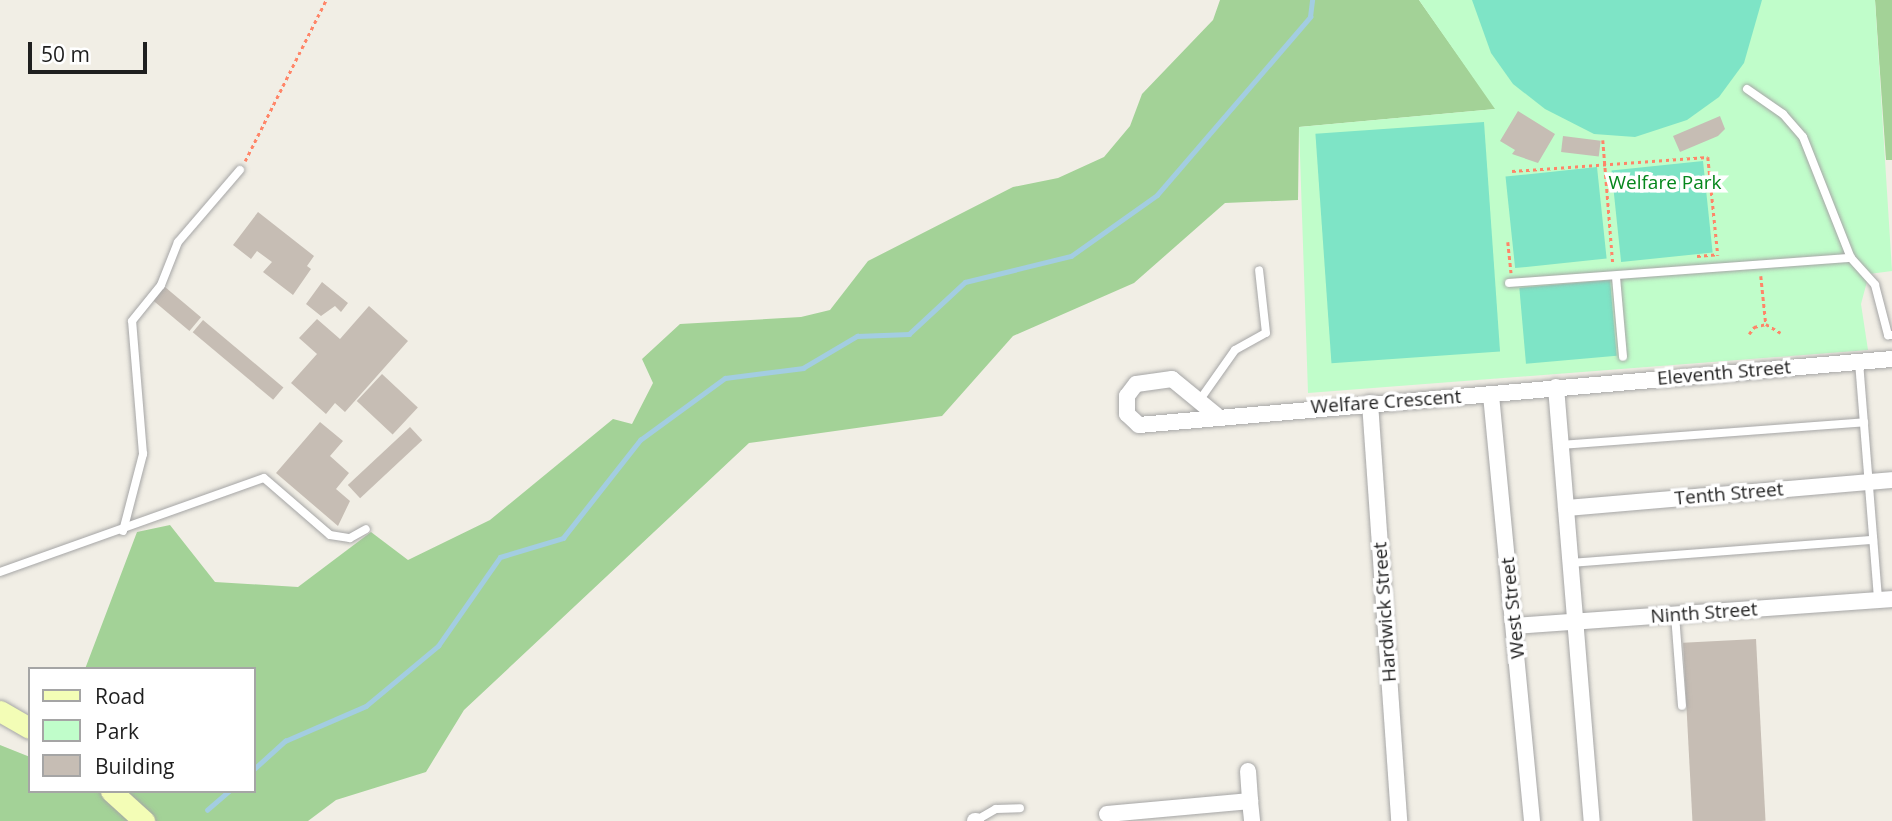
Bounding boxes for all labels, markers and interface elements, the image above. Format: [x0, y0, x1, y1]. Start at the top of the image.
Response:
scale bar [32, 28, 150, 72]
text: 50 m [41, 40, 90, 68]
park label: Welfare Park [1608, 172, 1722, 194]
street label: Eleventh Street [1656, 356, 1792, 390]
street label: Welfare Crescent [1310, 385, 1462, 419]
street label: Tenth Street [1674, 478, 1784, 510]
street label: Hardwick Street [1369, 541, 1401, 683]
street label: West Street [1496, 556, 1530, 660]
street label: Ninth Street [1650, 598, 1758, 628]
legend [28, 667, 256, 793]
text: Road [95, 682, 145, 710]
text: Park [95, 717, 139, 745]
text: Building [95, 752, 174, 780]

